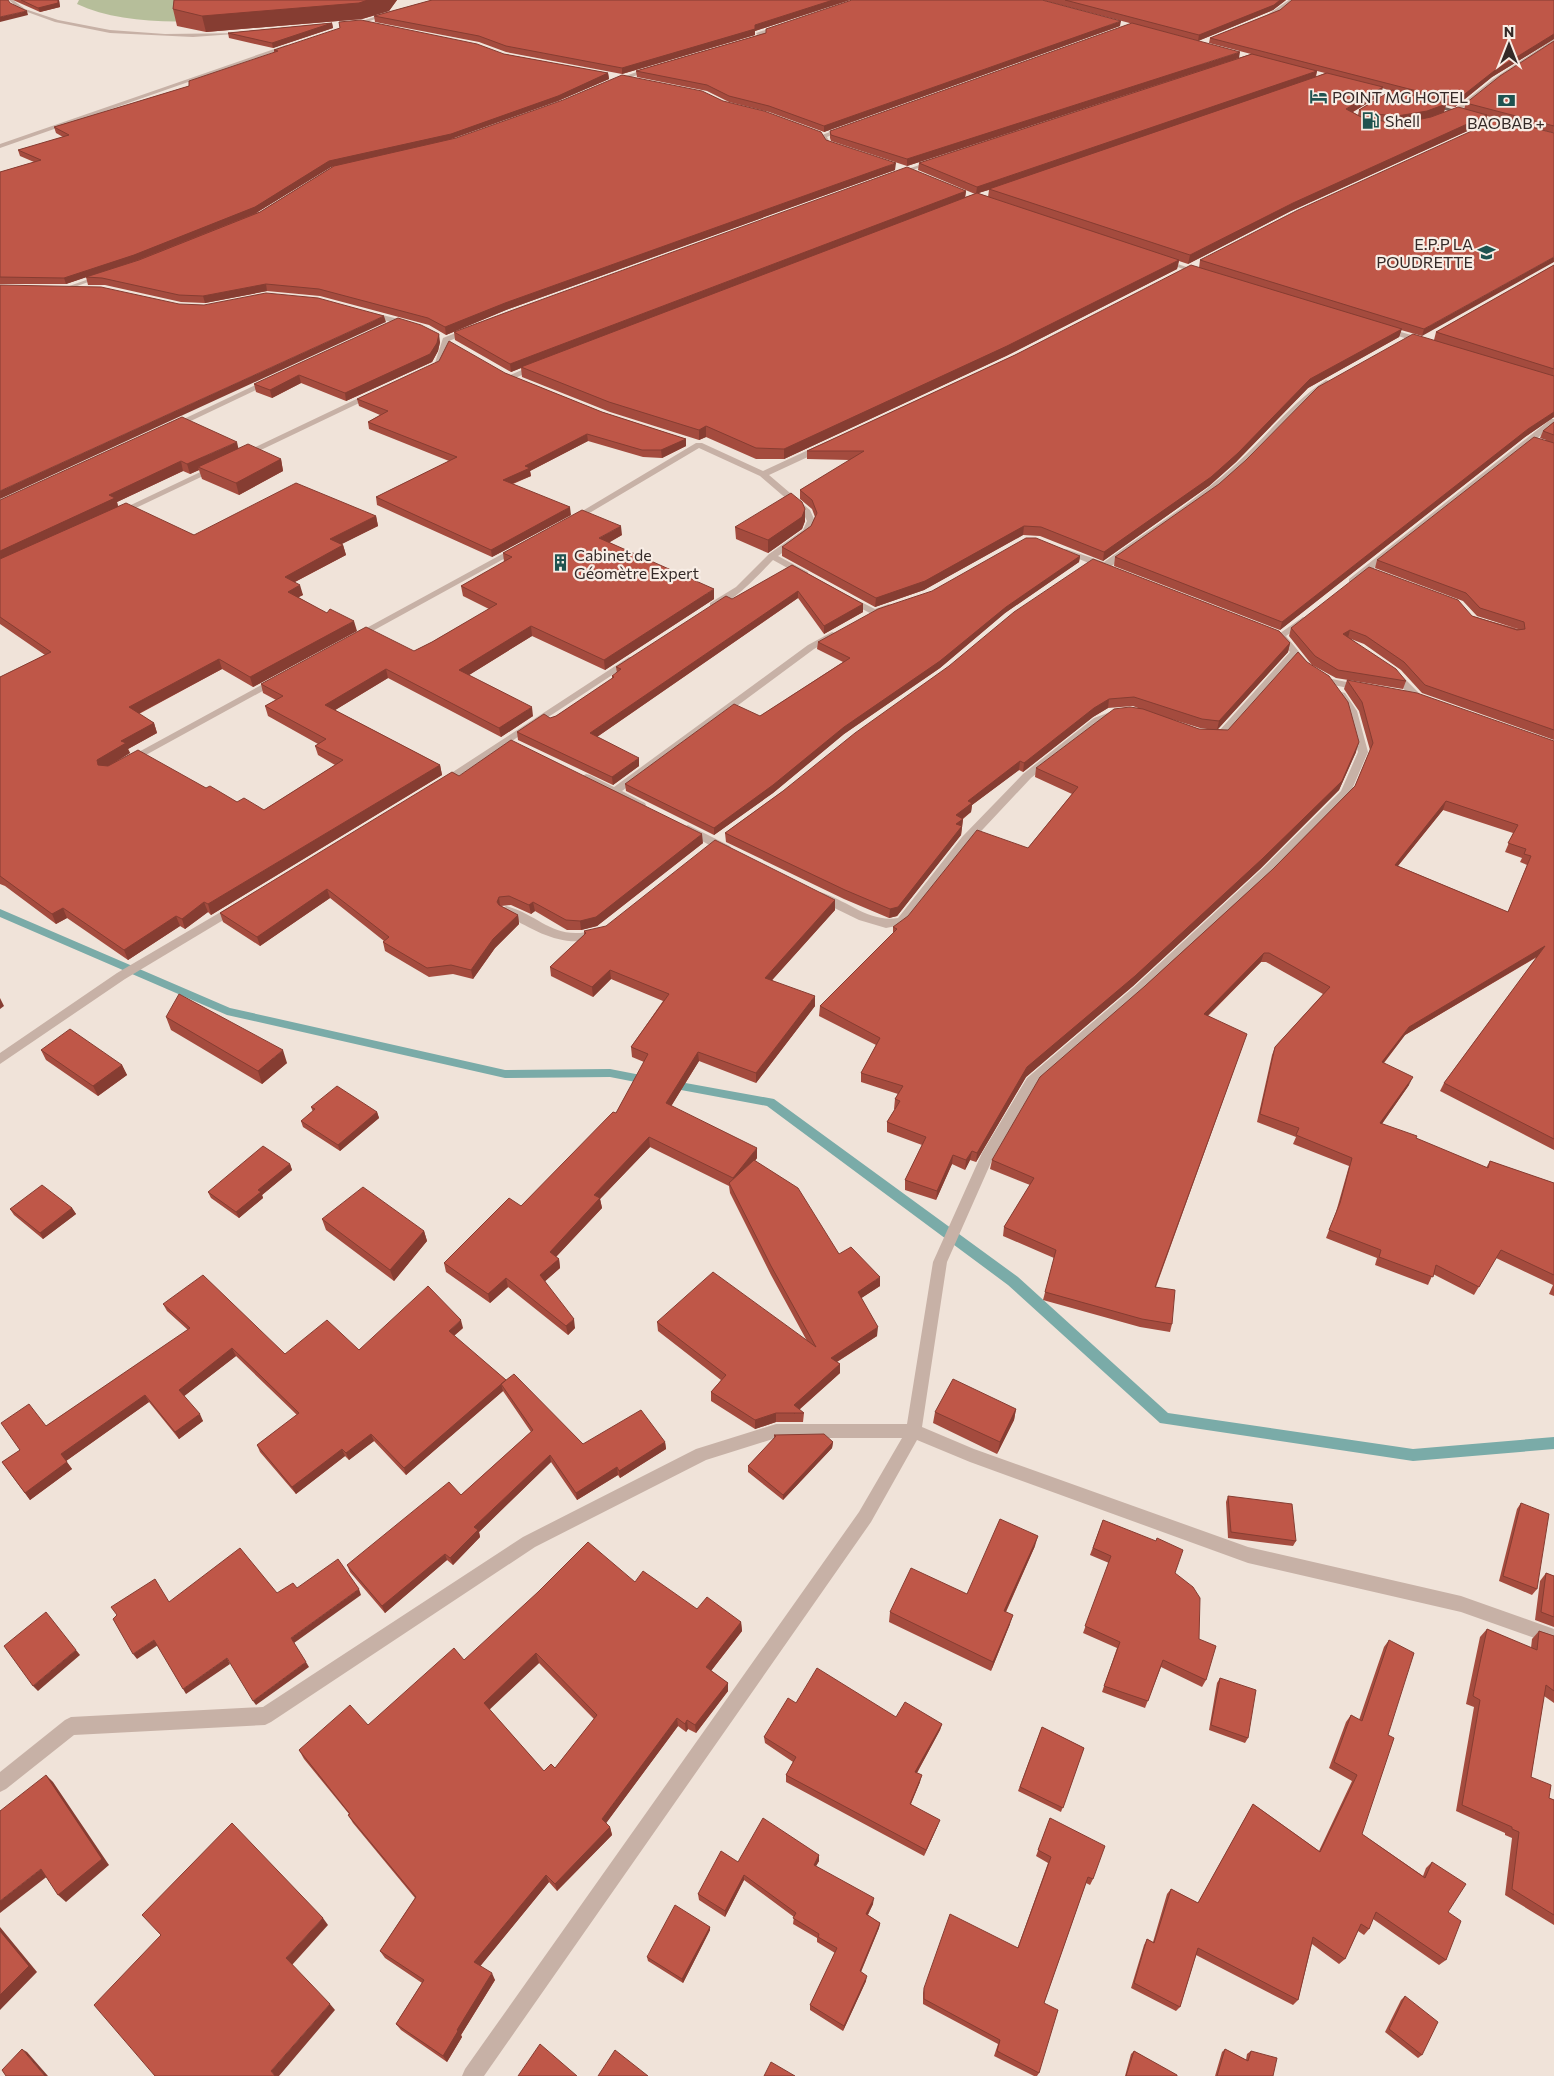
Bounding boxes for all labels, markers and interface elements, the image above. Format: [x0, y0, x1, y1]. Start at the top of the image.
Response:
north arrow [1484, 20, 1534, 70]
text: N [1504, 23, 1514, 40]
hotel icon: POINT MG HOTEL [1308, 86, 1328, 106]
place label: POINT MG HOTEL [1332, 87, 1468, 106]
bank icon: BAOBAB + [1496, 91, 1516, 111]
fuel station icon: Shell [1361, 110, 1381, 130]
place label: Shell [1385, 111, 1420, 130]
place label: BAOBAB + [1467, 113, 1545, 132]
place label: E.P.P LA POUDRETTE [1376, 234, 1473, 271]
school or university icon: E.P.P LA POUDRETTE [1477, 242, 1497, 262]
place label: Cabinet de Géomètre Expert [574, 545, 699, 582]
building icon: Cabinet de Géomètre Expert [550, 553, 570, 573]

